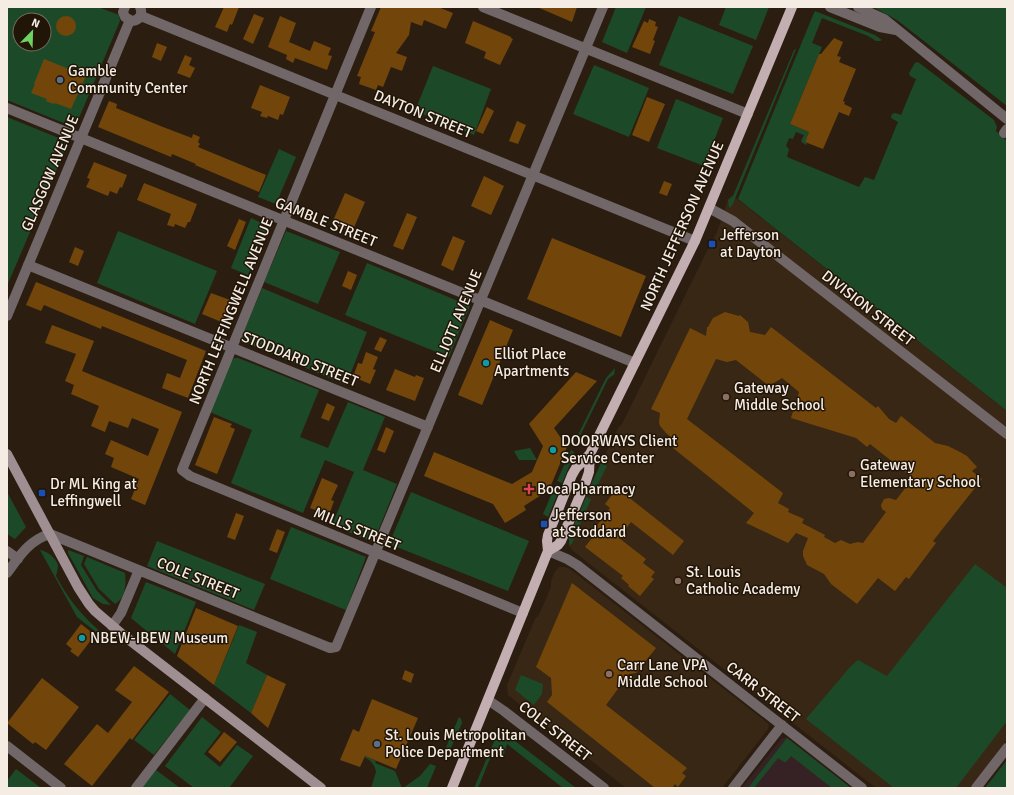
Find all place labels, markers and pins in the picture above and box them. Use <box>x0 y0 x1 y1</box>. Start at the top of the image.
place label: Gamble Community Center <box>68 62 188 97</box>
marker: Gamble Community Center <box>55 75 65 85</box>
place label: Jefferson at Dayton <box>720 226 781 261</box>
marker: Jefferson at Dayton <box>707 239 717 249</box>
place label: Elliot Place Apartments <box>494 345 570 380</box>
marker: Elliot Place Apartments <box>481 358 491 368</box>
place label: Gateway Middle School <box>734 379 825 414</box>
marker: Gateway Middle School <box>721 392 731 402</box>
place label: DOORWAYS Client Service Center <box>561 432 677 467</box>
marker: DOORWAYS Client Service Center <box>548 445 558 455</box>
place label: Gateway Elementary School <box>860 456 981 491</box>
marker: Gateway Elementary School <box>847 469 857 479</box>
place label: Dr ML King at Leffingwell <box>50 475 137 510</box>
place label: Boca Pharmacy <box>537 480 635 498</box>
marker: Boca Pharmacy <box>524 484 534 494</box>
marker: Dr ML King at Leffingwell <box>37 488 47 498</box>
place label: Jefferson at Stoddard <box>552 506 626 541</box>
marker: Jefferson at Stoddard <box>539 519 549 529</box>
place label: St. Louis Catholic Academy <box>686 563 800 598</box>
marker: St. Louis Catholic Academy <box>673 576 683 586</box>
place label: NBEW-IBEW Museum <box>90 629 228 647</box>
marker: NBEW-IBEW Museum <box>77 633 87 643</box>
place label: Carr Lane VPA Middle School <box>617 656 708 691</box>
marker: Carr Lane VPA Middle School <box>604 669 614 679</box>
place label: St. Louis Metropolitan Police Department <box>385 726 526 761</box>
marker: St. Louis Metropolitan Police Department <box>372 739 382 749</box>

